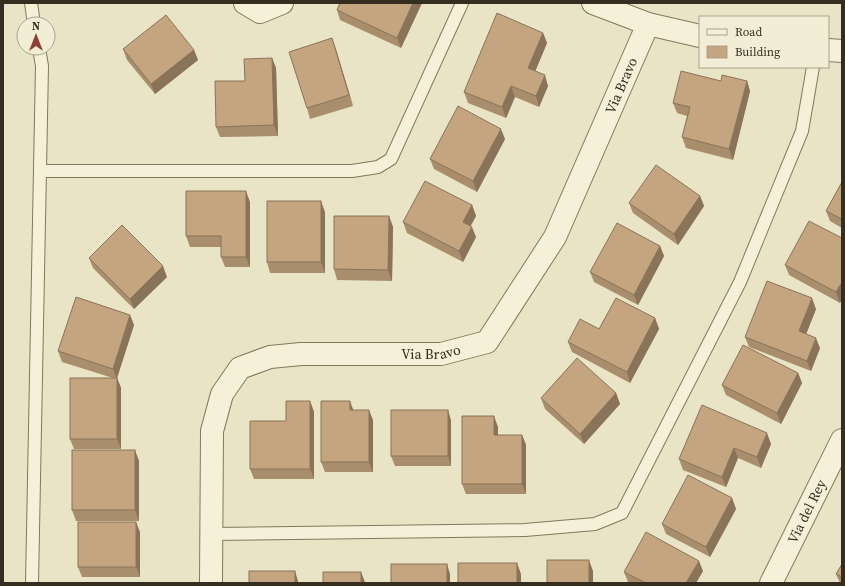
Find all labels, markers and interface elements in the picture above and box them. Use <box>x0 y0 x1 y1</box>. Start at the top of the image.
north arrow <box>16 16 56 56</box>
legend <box>699 16 829 68</box>
text: N <box>32 19 40 34</box>
text: Road <box>735 24 762 40</box>
text: Building <box>735 44 780 60</box>
street label: Via Bravo <box>600 54 642 117</box>
street label: Via Bravo <box>401 339 463 364</box>
street label: Via del Rey <box>782 475 831 547</box>

